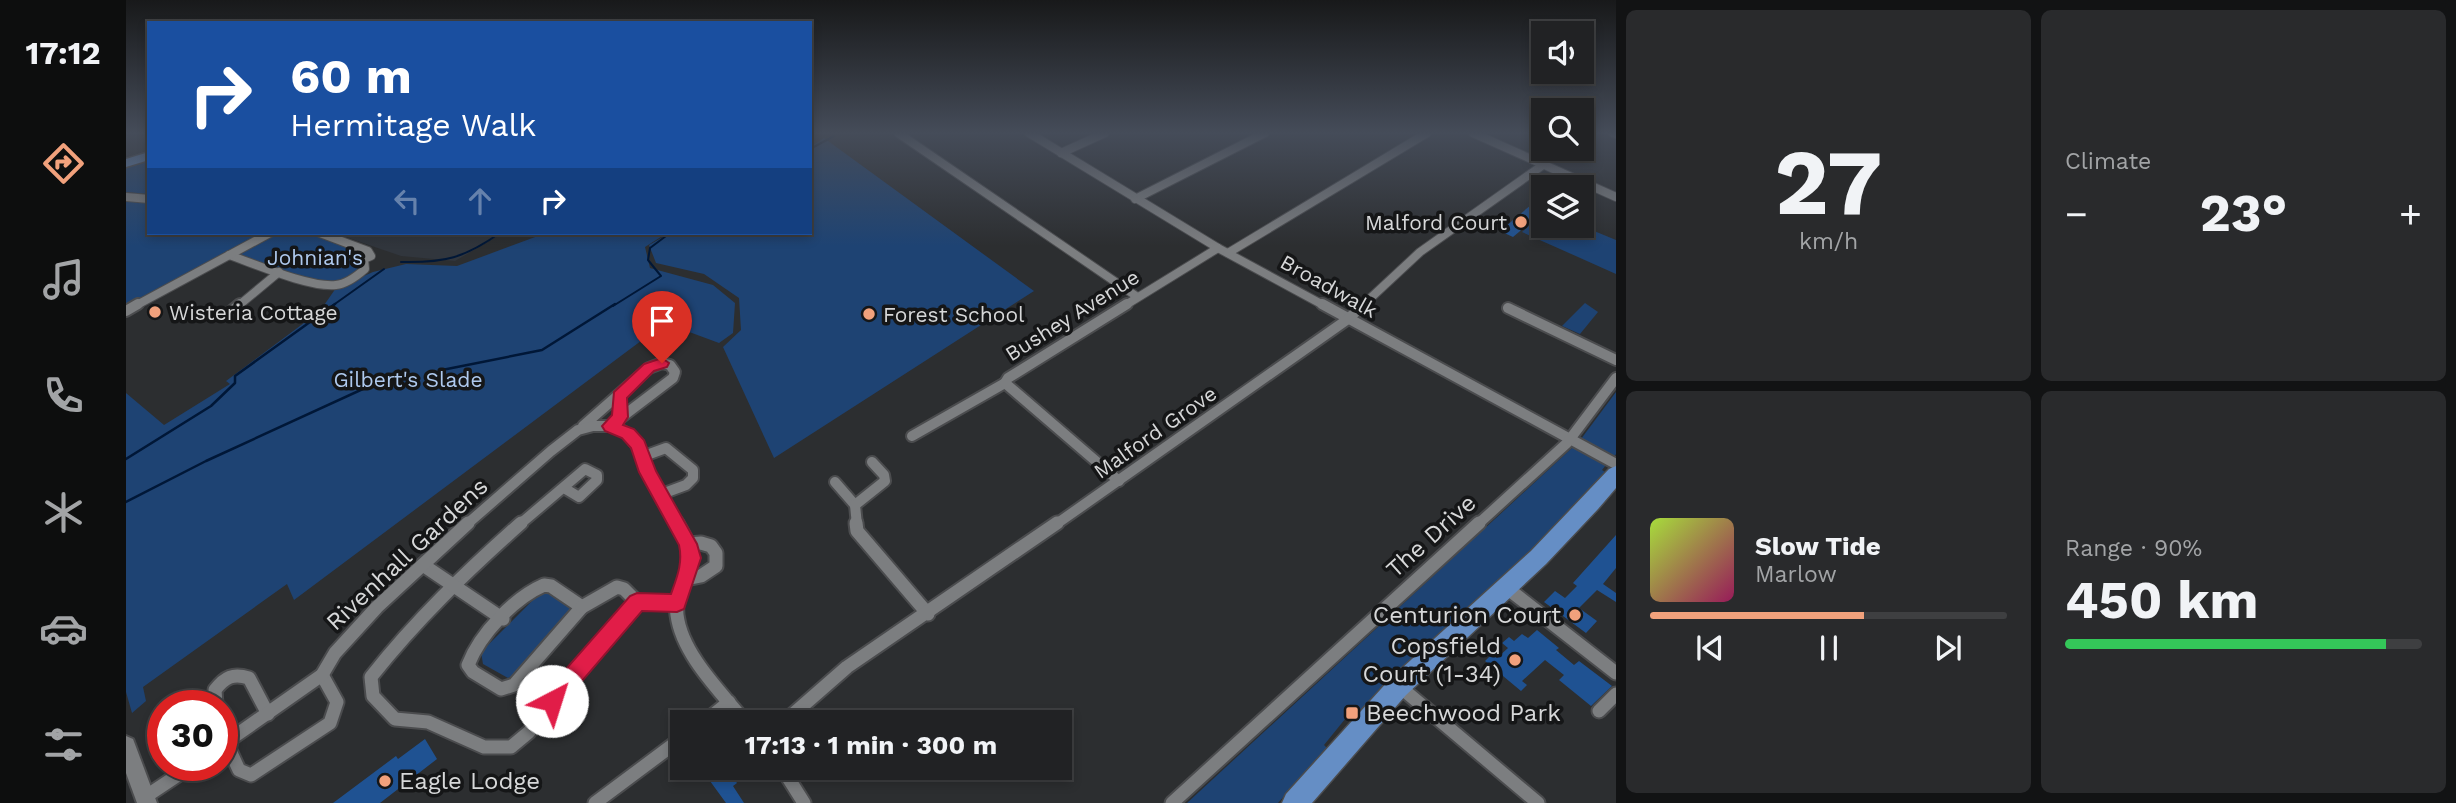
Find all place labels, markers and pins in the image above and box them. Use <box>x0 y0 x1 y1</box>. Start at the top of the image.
place label: Malford Court <box>1365 210 1507 235</box>
marker: Malford Court <box>1513 214 1529 230</box>
pin <box>632 291 692 363</box>
place label: Wisteria Cottage <box>169 300 338 325</box>
place label: Forest School <box>883 302 1025 327</box>
marker: Wisteria Cottage <box>147 304 163 320</box>
marker: Forest School <box>861 306 877 322</box>
place label: Centurion Court <box>1373 601 1561 629</box>
marker: Centurion Court <box>1567 607 1583 623</box>
place label: Copsfield Court (1-34) <box>1363 632 1501 688</box>
marker: Copsfield Court (1-34) <box>1507 652 1523 668</box>
place label: Beechwood Park <box>1366 699 1561 727</box>
marker: Beechwood Park <box>1344 705 1360 721</box>
place label: Eagle Lodge <box>399 767 540 795</box>
marker: Eagle Lodge <box>377 773 393 789</box>

